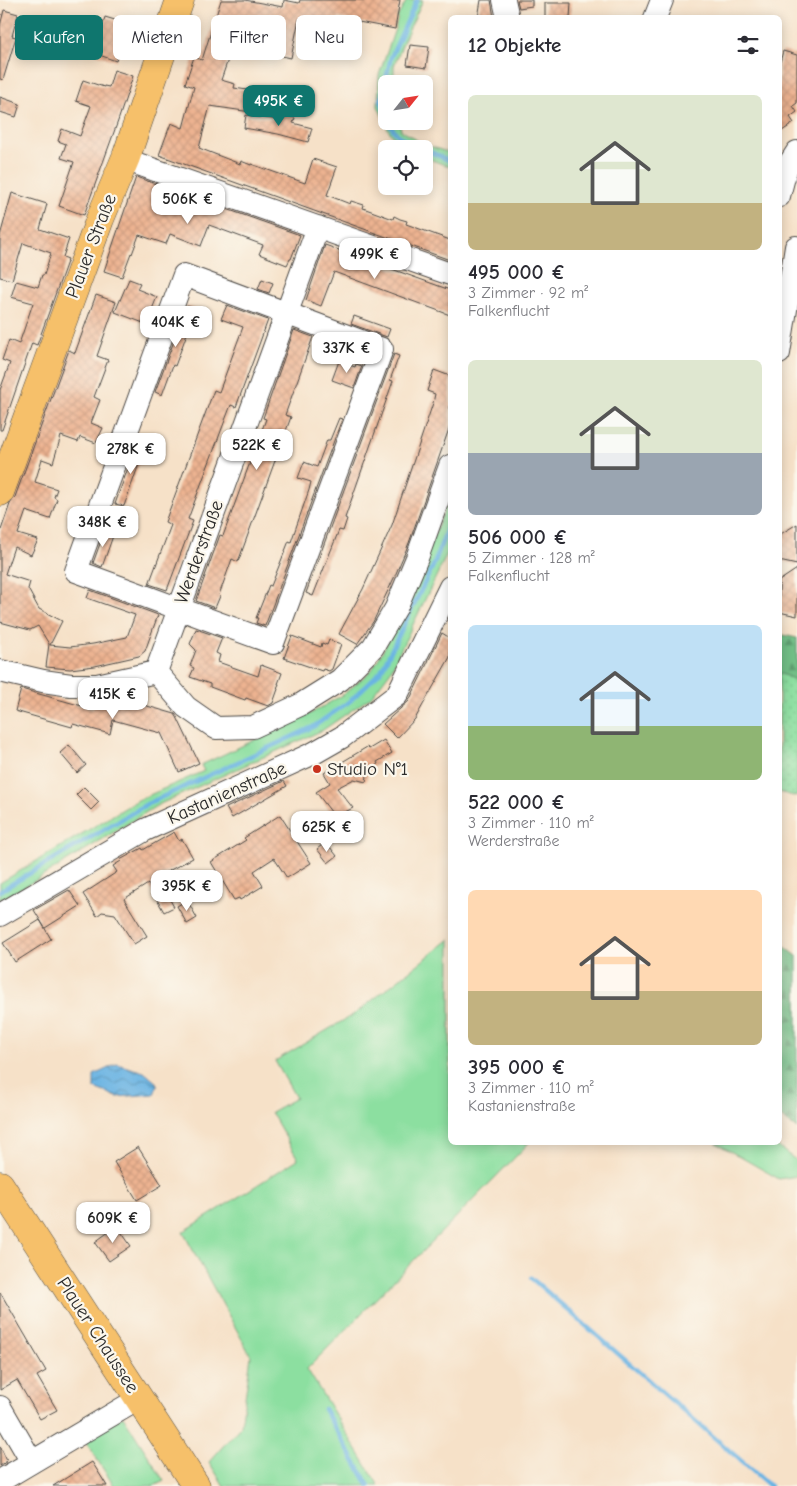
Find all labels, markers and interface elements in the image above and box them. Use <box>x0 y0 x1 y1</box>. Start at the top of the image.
chip: Kaufen <box>15 15 103 60</box>
chip: Mieten <box>113 15 201 60</box>
chip: Filter <box>211 15 286 60</box>
chip: Neu <box>296 15 362 60</box>
icon: filters <box>734 31 762 59</box>
text: 12 Objekte <box>468 33 561 57</box>
north arrow <box>378 75 432 130</box>
map controls <box>378 75 433 195</box>
pin: 495K € <box>238 84 320 127</box>
text: 495K € <box>254 92 304 110</box>
icon: home <box>570 128 660 218</box>
button: locate <box>378 140 433 195</box>
pin: 506K € <box>147 182 229 225</box>
text: 506K € <box>162 190 214 208</box>
street label: Plauer Straße <box>61 191 121 301</box>
pin: 499K € <box>334 238 416 280</box>
text: 499K € <box>350 245 400 263</box>
text: 495 000 € <box>468 260 565 284</box>
text: 3 Zimmer · 92 m² <box>468 284 588 302</box>
text: Falkenflucht <box>468 302 549 320</box>
pin: 404K € <box>135 306 217 348</box>
text: 404K € <box>151 313 201 331</box>
pin: 337K € <box>306 332 388 374</box>
text: 337K € <box>323 339 371 357</box>
icon: home <box>570 393 660 483</box>
pin: 522K € <box>216 428 298 471</box>
pin: 278K € <box>90 432 172 475</box>
text: 522K € <box>232 436 282 454</box>
text: 278K € <box>107 440 155 458</box>
street label: Werderstraße <box>170 497 228 607</box>
pin: 348K € <box>62 506 144 548</box>
text: 348K € <box>78 513 128 531</box>
text: 506 000 € <box>468 525 568 549</box>
text: 5 Zimmer · 128 m² <box>468 549 595 567</box>
text: Falkenflucht <box>468 567 549 585</box>
icon: home <box>570 658 660 748</box>
pin: 415K € <box>72 678 154 720</box>
text: 415K € <box>89 685 137 703</box>
street label: Kastanienstraße <box>164 757 290 829</box>
place label: Studio N°1 <box>327 758 408 780</box>
marker: Studio N°1 <box>311 763 323 775</box>
text: 522 000 € <box>468 790 566 814</box>
pin: 625K € <box>286 810 368 853</box>
text: 3 Zimmer · 110 m² <box>468 814 594 832</box>
text: 625K € <box>302 818 352 836</box>
text: Werderstraße <box>468 832 560 850</box>
pin: 395K € <box>146 870 228 912</box>
text: 395K € <box>162 877 212 895</box>
icon: home <box>570 923 660 1013</box>
text: 395 000 € <box>468 1055 566 1079</box>
text: 3 Zimmer · 110 m² <box>468 1079 594 1097</box>
text: Kastanienstraße <box>468 1097 576 1115</box>
pin: 609K € <box>72 1202 154 1244</box>
text: 609K € <box>87 1209 139 1227</box>
street label: Plauer Chaussee <box>52 1273 144 1397</box>

